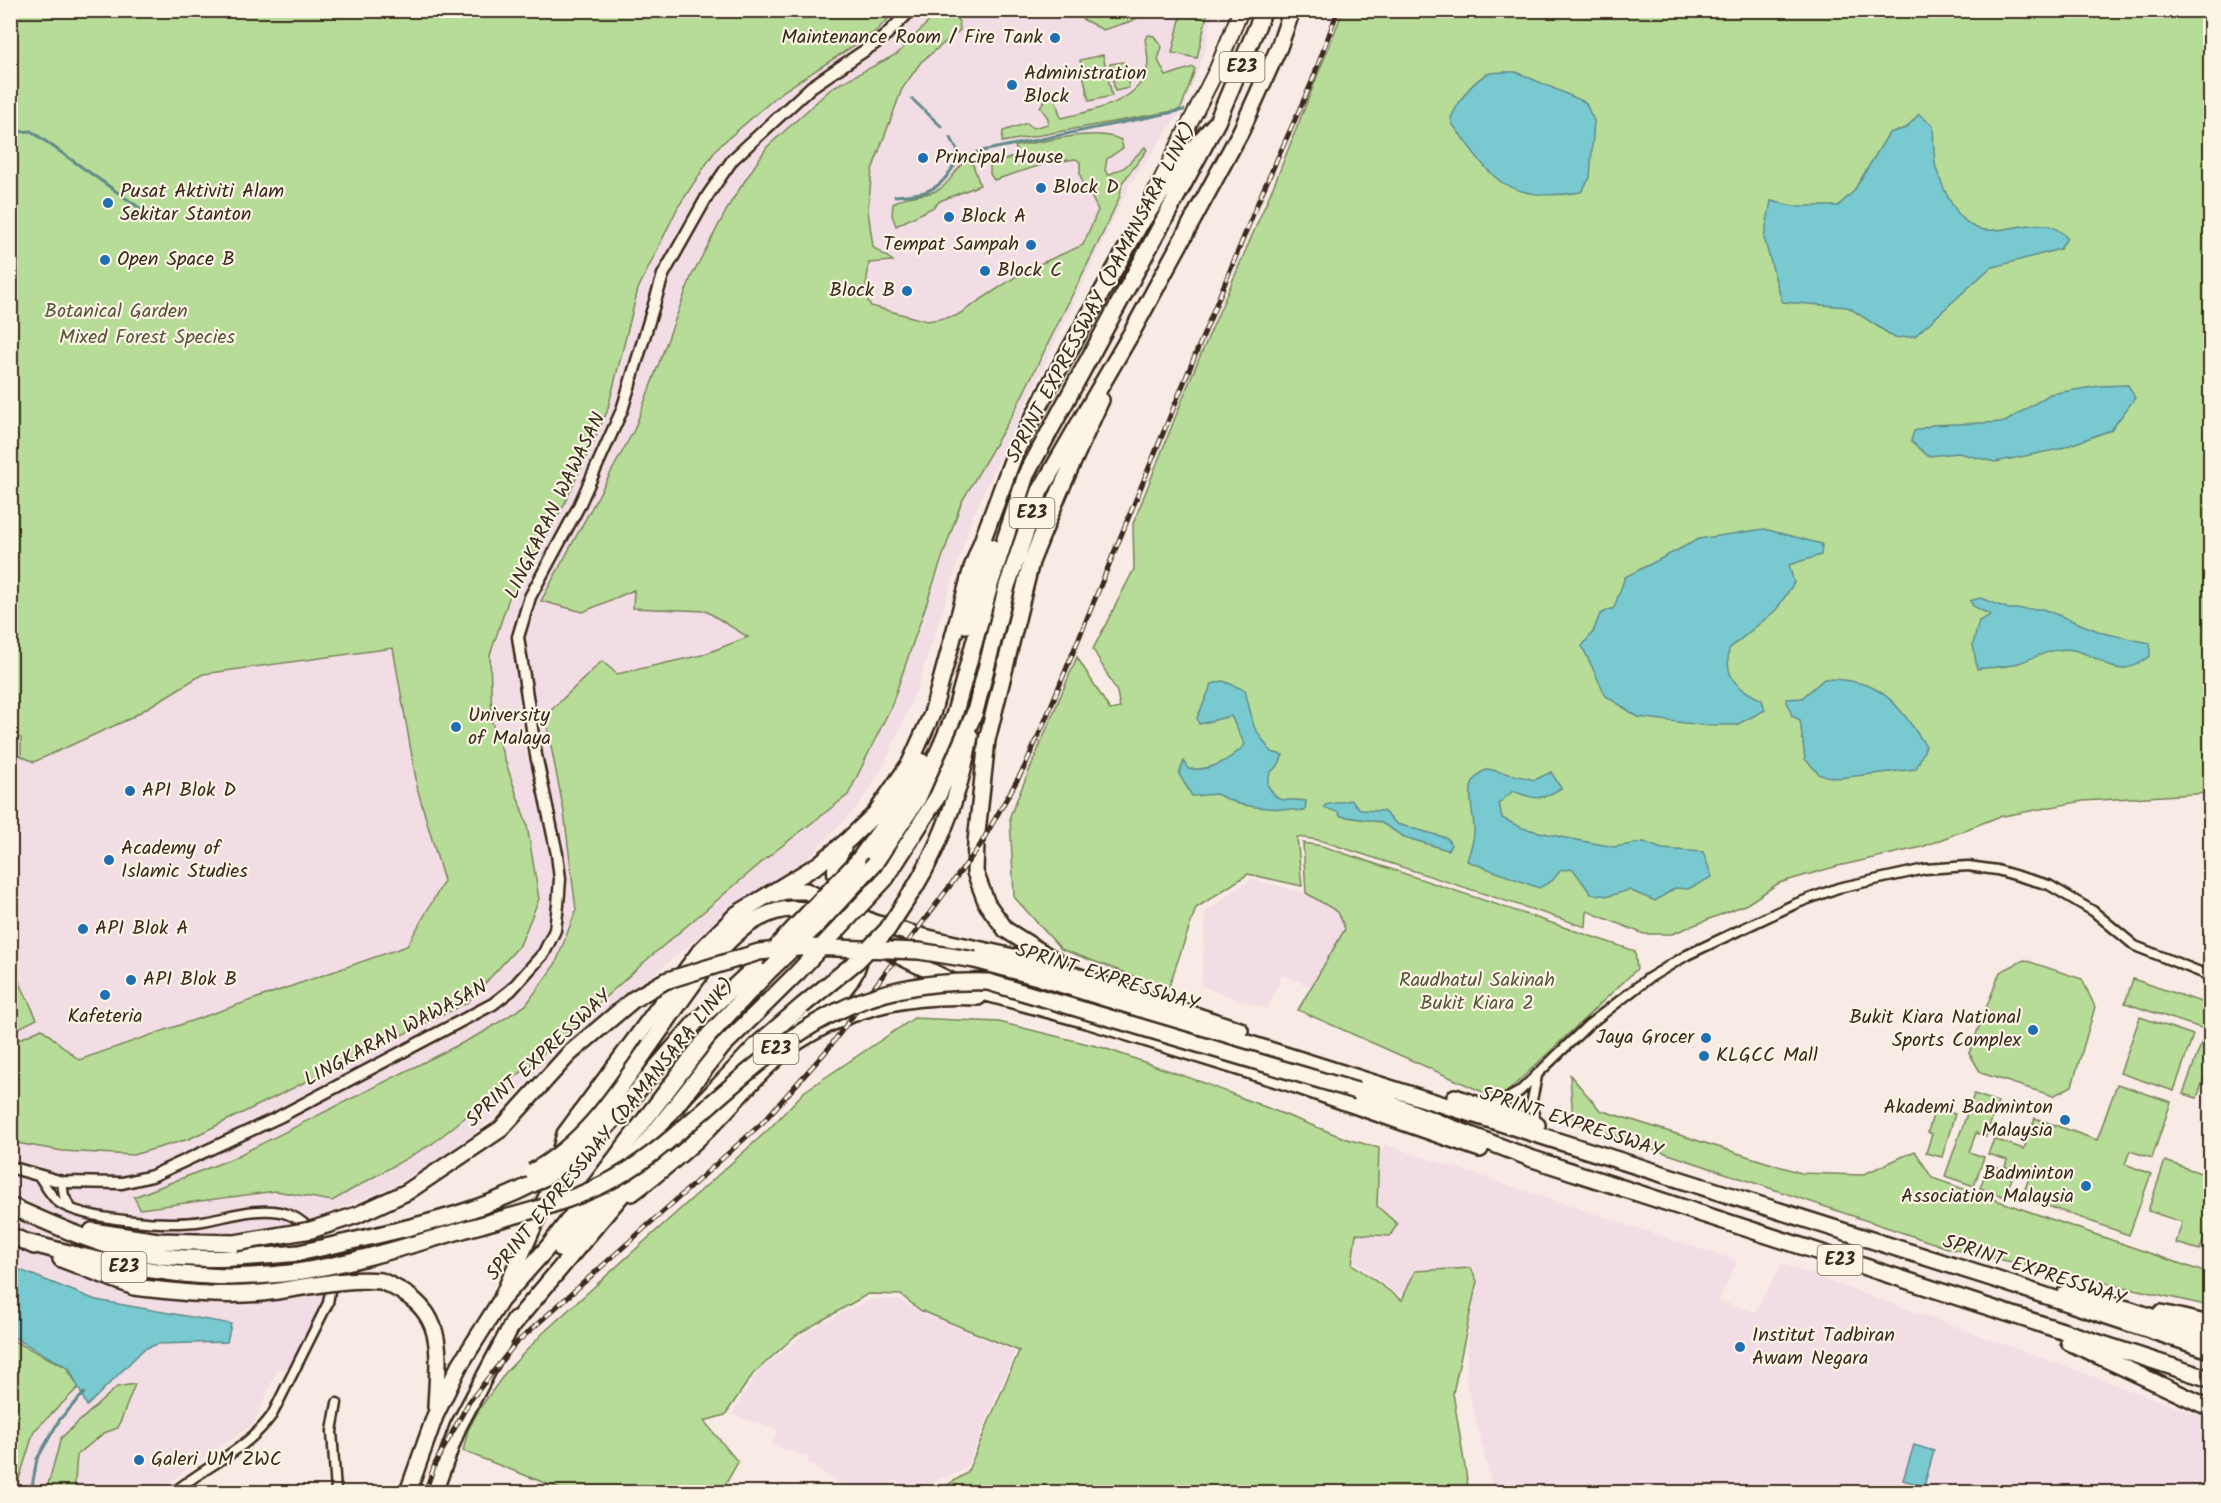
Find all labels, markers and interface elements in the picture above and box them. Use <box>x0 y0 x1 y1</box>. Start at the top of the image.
place label: Maintenance Room / Fire Tank <box>781 22 1044 54</box>
marker: Maintenance Room / Fire Tank <box>1048 31 1062 45</box>
road number: E23 <box>1220 52 1264 82</box>
place label: Administration Block <box>1024 58 1147 113</box>
marker: Administration Block <box>1005 78 1019 92</box>
street label: SPRINT EXPRESSWAY (DAMANSARA LINK) <box>998 117 1206 469</box>
place label: Principal House <box>935 142 1063 174</box>
marker: Principal House <box>916 151 930 165</box>
place label: Block D <box>1053 172 1119 204</box>
place label: Pusat Aktiviti Alam Sekitar Stanton <box>120 176 284 231</box>
marker: Block D <box>1034 181 1048 195</box>
marker: Pusat Aktiviti Alam Sekitar Stanton <box>101 196 115 210</box>
place label: Block A <box>961 201 1026 233</box>
marker: Block A <box>942 210 956 224</box>
place label: Tempat Sampah <box>883 229 1019 261</box>
marker: Tempat Sampah <box>1024 238 1038 252</box>
place label: Open Space B <box>117 244 235 276</box>
marker: Open Space B <box>98 253 112 267</box>
place label: Block C <box>997 255 1062 287</box>
marker: Block C <box>978 264 992 278</box>
place label: Block B <box>829 275 895 307</box>
marker: Block B <box>900 284 914 298</box>
park label: Botanical Garden <box>44 296 188 328</box>
park label: Mixed Forest Species <box>59 322 235 354</box>
street label: LINGKARAN WAWASAN <box>497 407 615 605</box>
road number: E23 <box>1010 498 1054 528</box>
place label: University of Malaya <box>468 700 551 755</box>
marker: University of Malaya <box>449 720 463 734</box>
place label: API Blok D <box>142 775 236 807</box>
marker: API Blok D <box>123 784 137 798</box>
place label: Academy of Islamic Studies <box>121 833 248 888</box>
marker: Academy of Islamic Studies <box>102 853 116 867</box>
place label: API Blok A <box>95 913 189 945</box>
marker: API Blok A <box>76 922 90 936</box>
street label: SPRINT EXPRESSWAY <box>1011 935 1204 1022</box>
place label: API Blok B <box>143 964 237 996</box>
park label: Raudhatul Sakinah Bukit Kiara 2 <box>1399 965 1555 1020</box>
street label: SPRINT EXPRESSWAY (DAMANSARA LINK) <box>478 971 744 1289</box>
street label: LINGKARAN WAWASAN <box>298 972 494 1096</box>
marker: API Blok B <box>124 973 138 987</box>
street label: SPRINT EXPRESSWAY <box>458 981 621 1136</box>
marker: Kafeteria <box>98 988 112 1002</box>
place label: Kafeteria <box>67 1001 143 1033</box>
place label: Bukit Kiara National Sports Complex <box>1849 1002 2021 1057</box>
place label: Jaya Grocer <box>1596 1022 1695 1054</box>
marker: Bukit Kiara National Sports Complex <box>2026 1023 2040 1037</box>
marker: Jaya Grocer <box>1699 1031 1713 1045</box>
road number: E23 <box>754 1034 798 1064</box>
place label: KLGCC Mall <box>1716 1040 1818 1072</box>
marker: KLGCC Mall <box>1697 1049 1711 1063</box>
street label: SPRINT EXPRESSWAY <box>1475 1078 1668 1168</box>
place label: Akademi Badminton Malaysia <box>1884 1092 2053 1147</box>
marker: Akademi Badminton Malaysia <box>2058 1113 2072 1127</box>
place label: Badminton Association Malaysia <box>1901 1158 2074 1213</box>
marker: Badminton Association Malaysia <box>2079 1179 2093 1193</box>
street label: SPRINT EXPRESSWAY <box>1938 1226 2131 1316</box>
road number: E23 <box>1818 1245 1862 1275</box>
road number: E23 <box>102 1252 146 1282</box>
place label: Institut Tadbiran Awam Negara <box>1752 1320 1895 1375</box>
marker: Institut Tadbiran Awam Negara <box>1733 1340 1747 1354</box>
place label: Galeri UM ZWC <box>151 1444 282 1476</box>
marker: Galeri UM ZWC <box>132 1453 146 1467</box>

